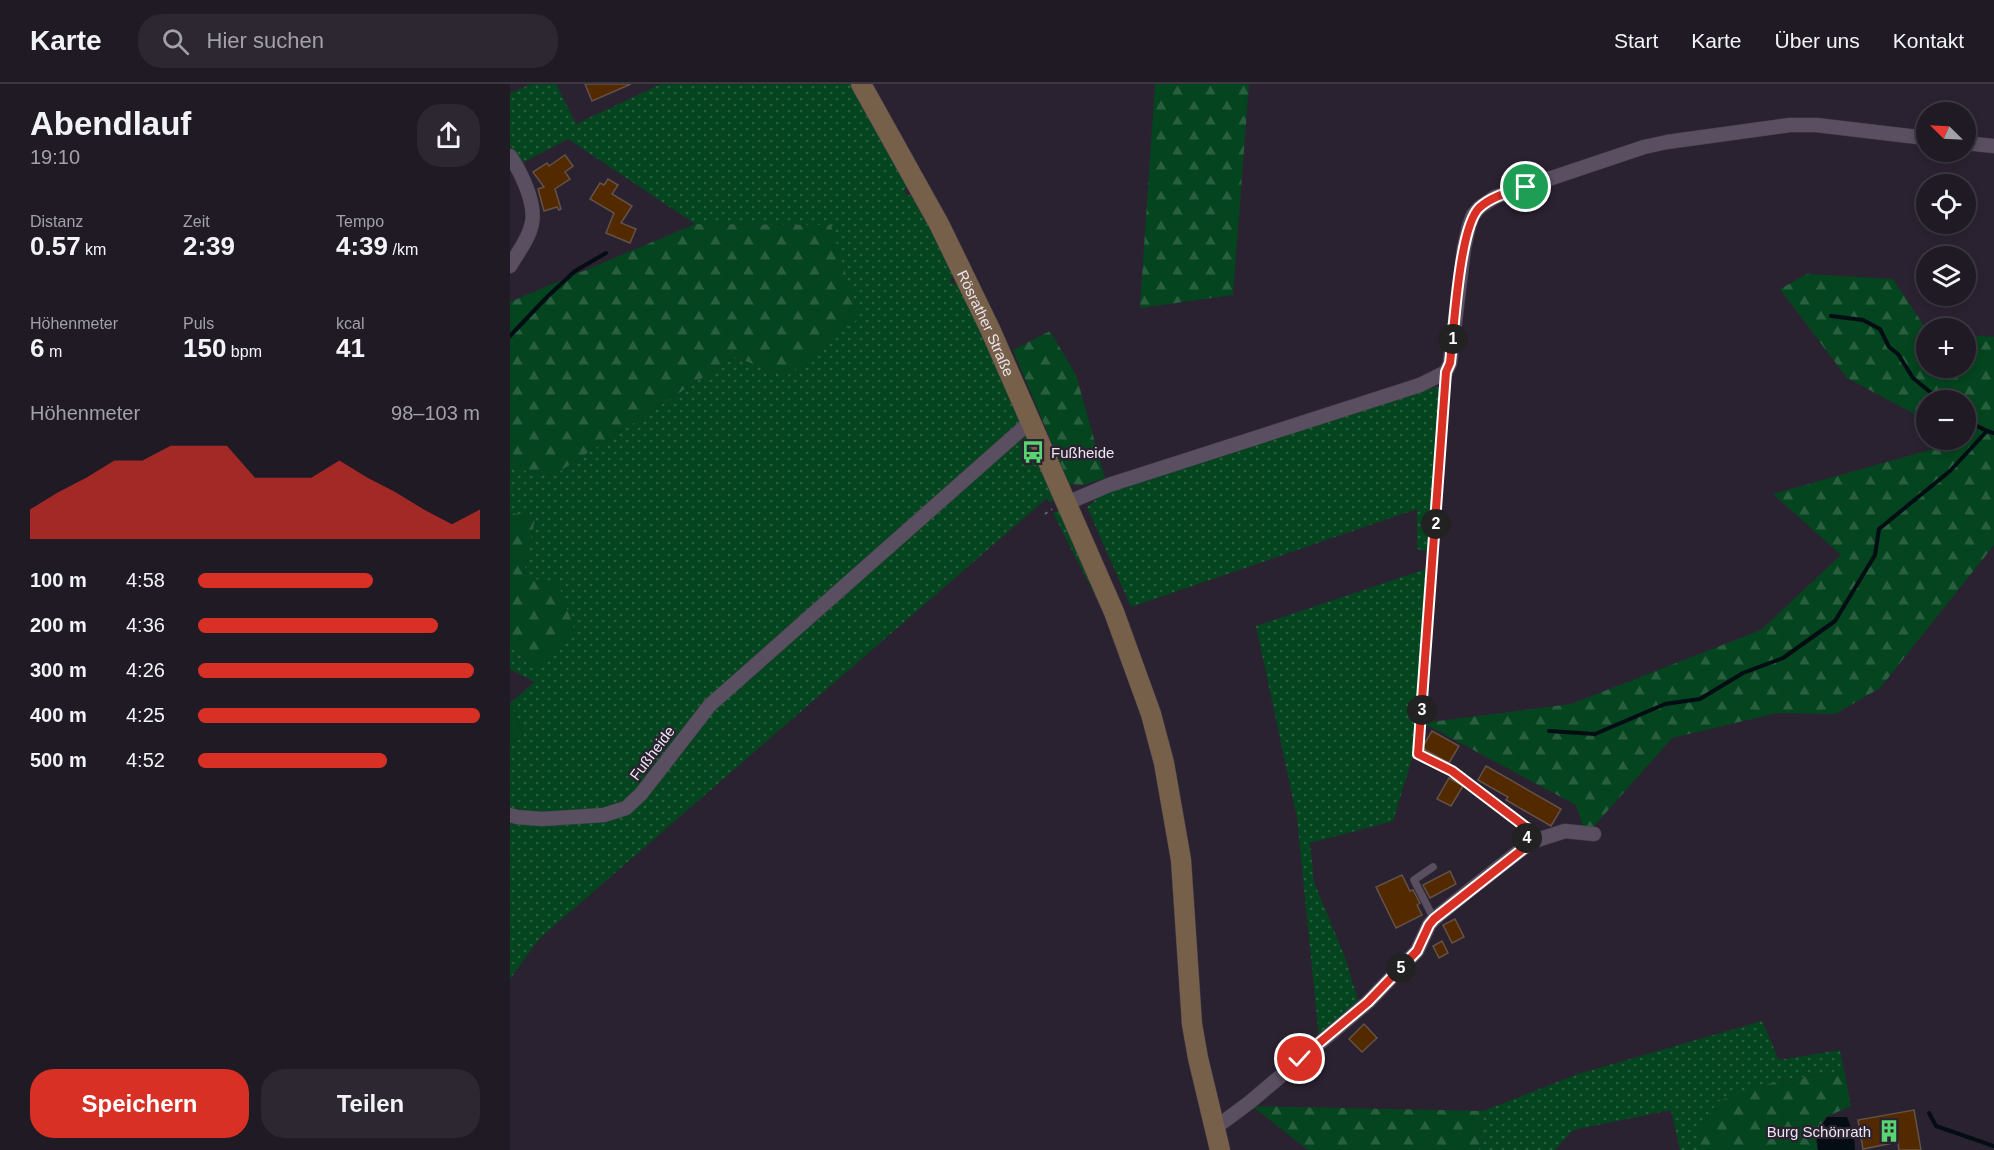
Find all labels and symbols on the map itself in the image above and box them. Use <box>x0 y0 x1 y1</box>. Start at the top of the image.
north arrow <box>1916 102 1976 162</box>
pin <box>1500 161 1551 212</box>
street label: Rösrather Straße <box>954 267 1018 379</box>
pin: 1 <box>1438 324 1468 354</box>
bus stop icon: Fußheide <box>1020 439 1046 465</box>
place label: Fußheide <box>1051 444 1114 461</box>
pin: 2 <box>1421 509 1451 539</box>
pin: 3 <box>1407 695 1437 725</box>
street label: Fußheide <box>626 723 678 783</box>
pin: 4 <box>1512 823 1542 853</box>
pin: 5 <box>1386 953 1416 983</box>
pin <box>1274 1033 1325 1084</box>
building icon: Burg Schönrath <box>1876 1118 1902 1144</box>
place label: Burg Schönrath <box>1767 1123 1871 1140</box>

